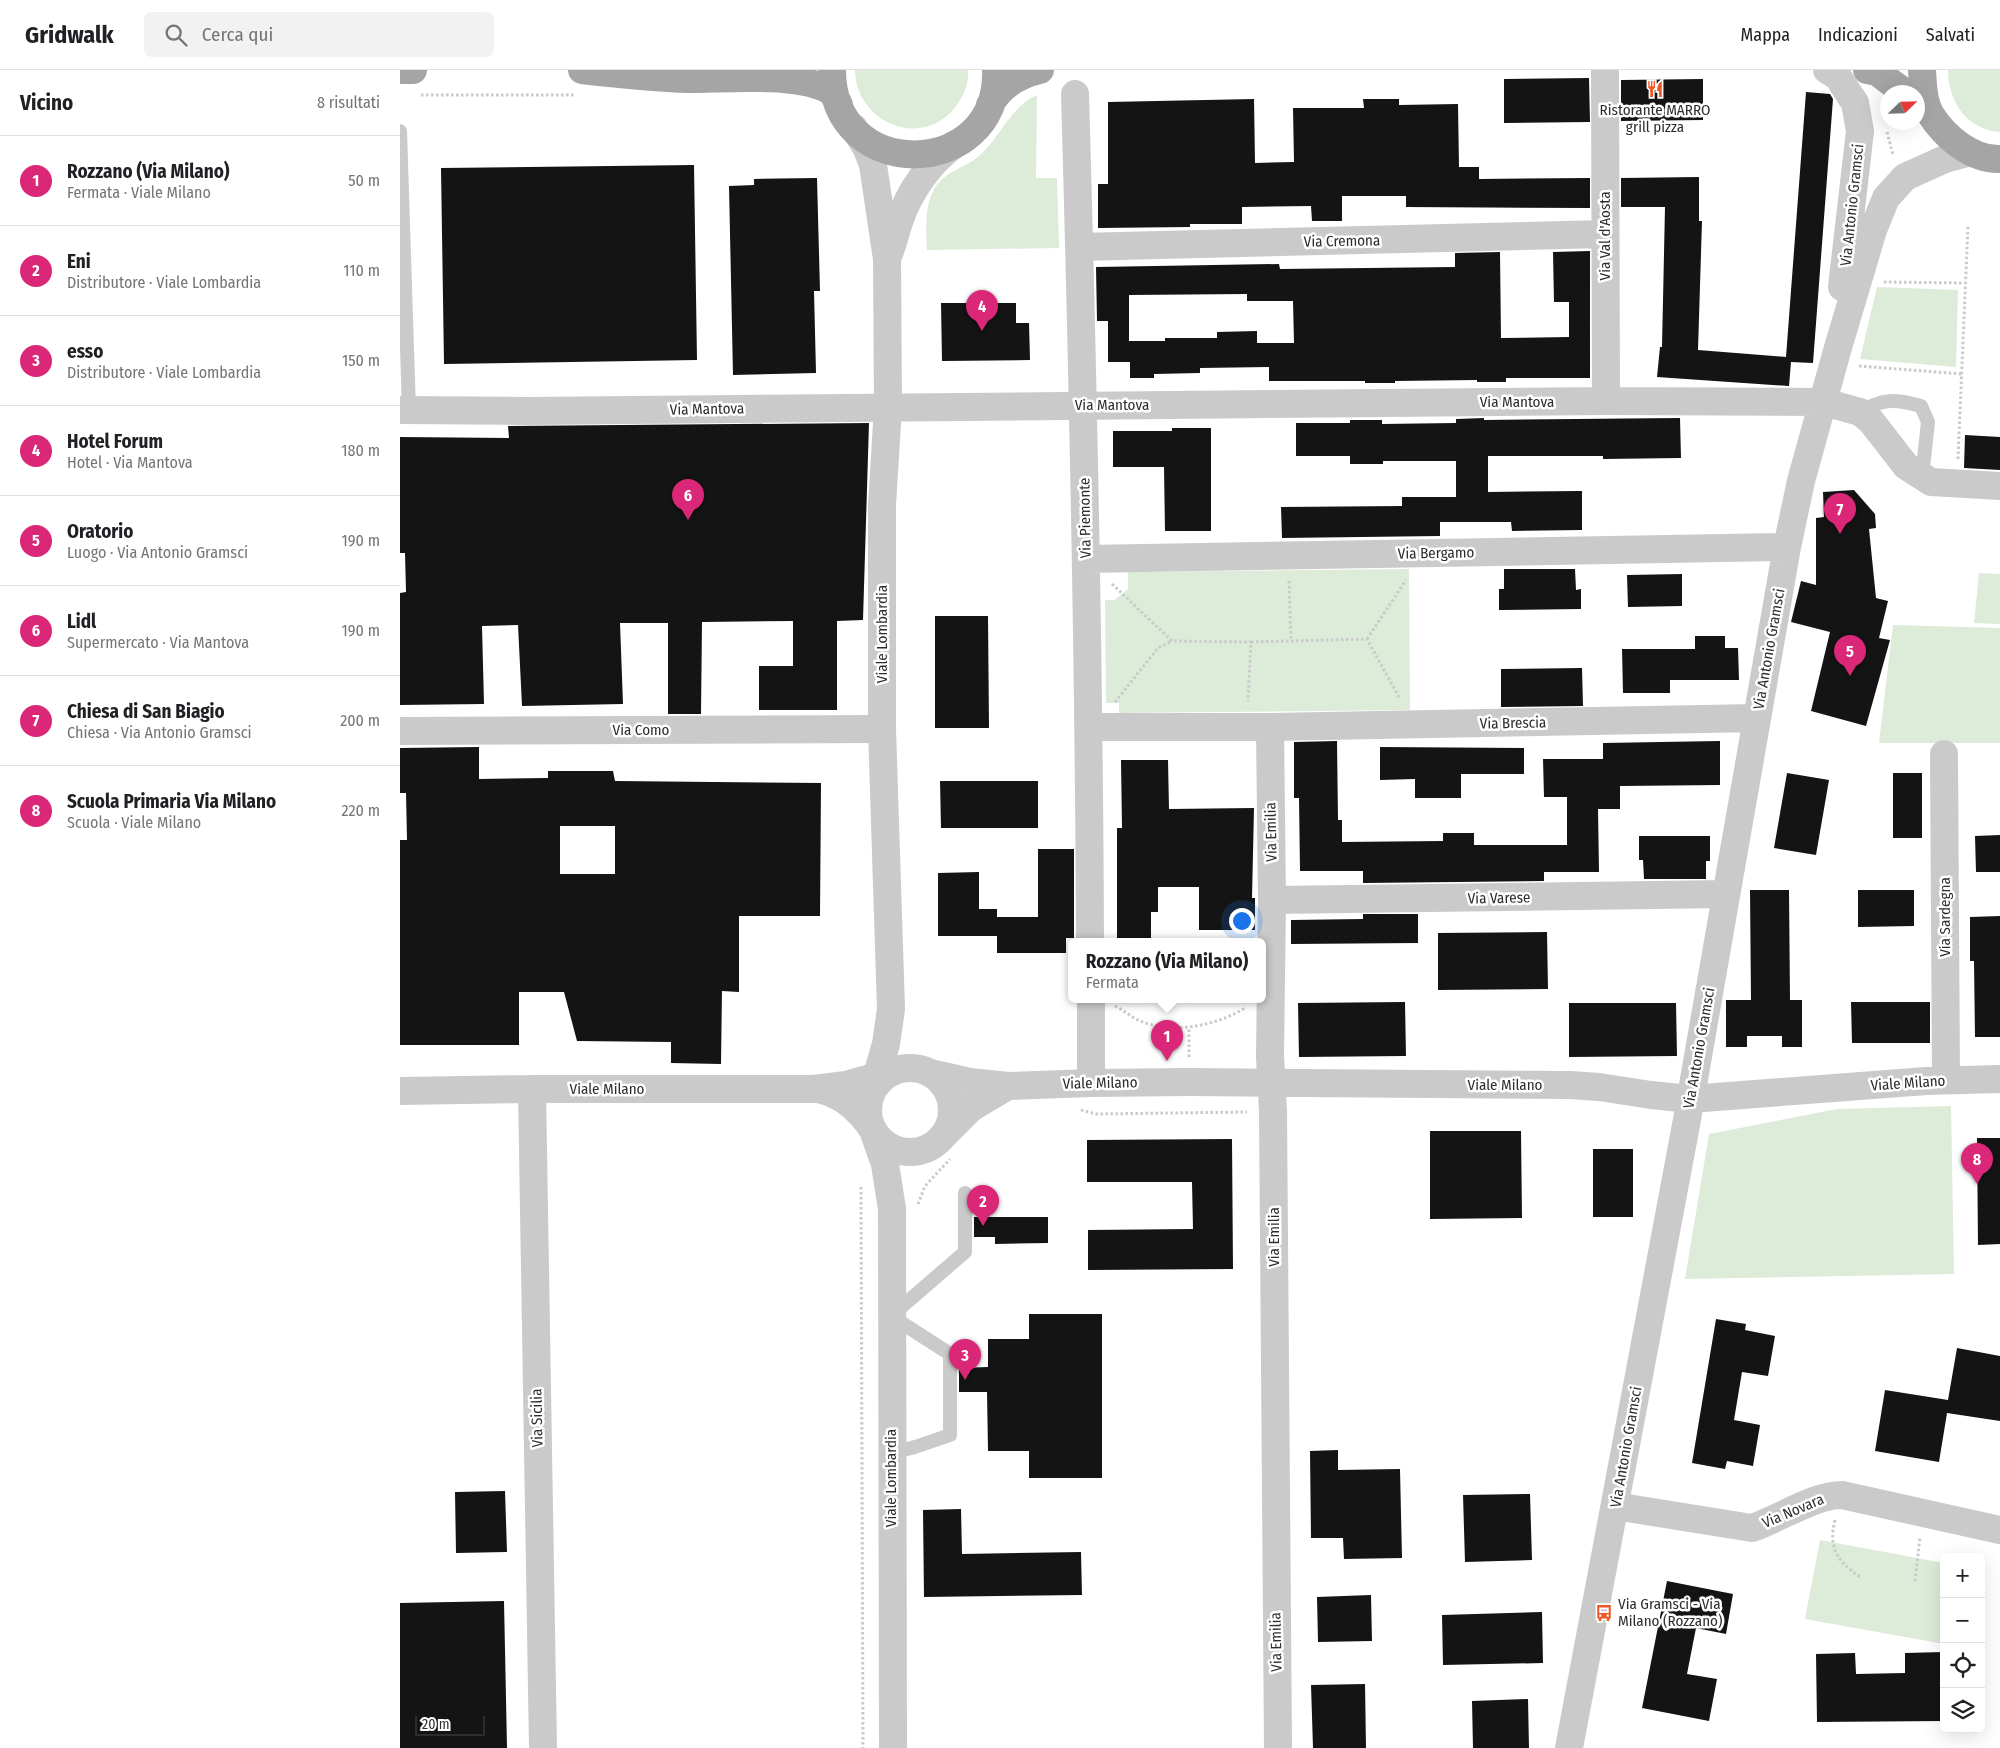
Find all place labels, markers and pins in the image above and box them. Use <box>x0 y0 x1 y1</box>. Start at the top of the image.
restaurant icon: Ristorante MARRO grill pizza <box>1645 79 1665 99</box>
place label: Ristorante MARRO grill pizza <box>1600 101 1710 136</box>
pin: 4 <box>966 290 998 331</box>
pin: 6 <box>672 479 704 520</box>
pin: 7 <box>1824 493 1856 534</box>
pin: 5 <box>1834 635 1866 676</box>
pin: 1 <box>1151 1020 1183 1061</box>
pin: 8 <box>1961 1143 1993 1184</box>
pin: 2 <box>967 1185 999 1226</box>
pin: 3 <box>949 1339 981 1380</box>
place label: Via Gramsci - Via Milano (Rozzano) <box>1618 1595 1722 1630</box>
bus stop icon: Via Gramsci - Via Milano (Rozzano) <box>1594 1603 1614 1623</box>

